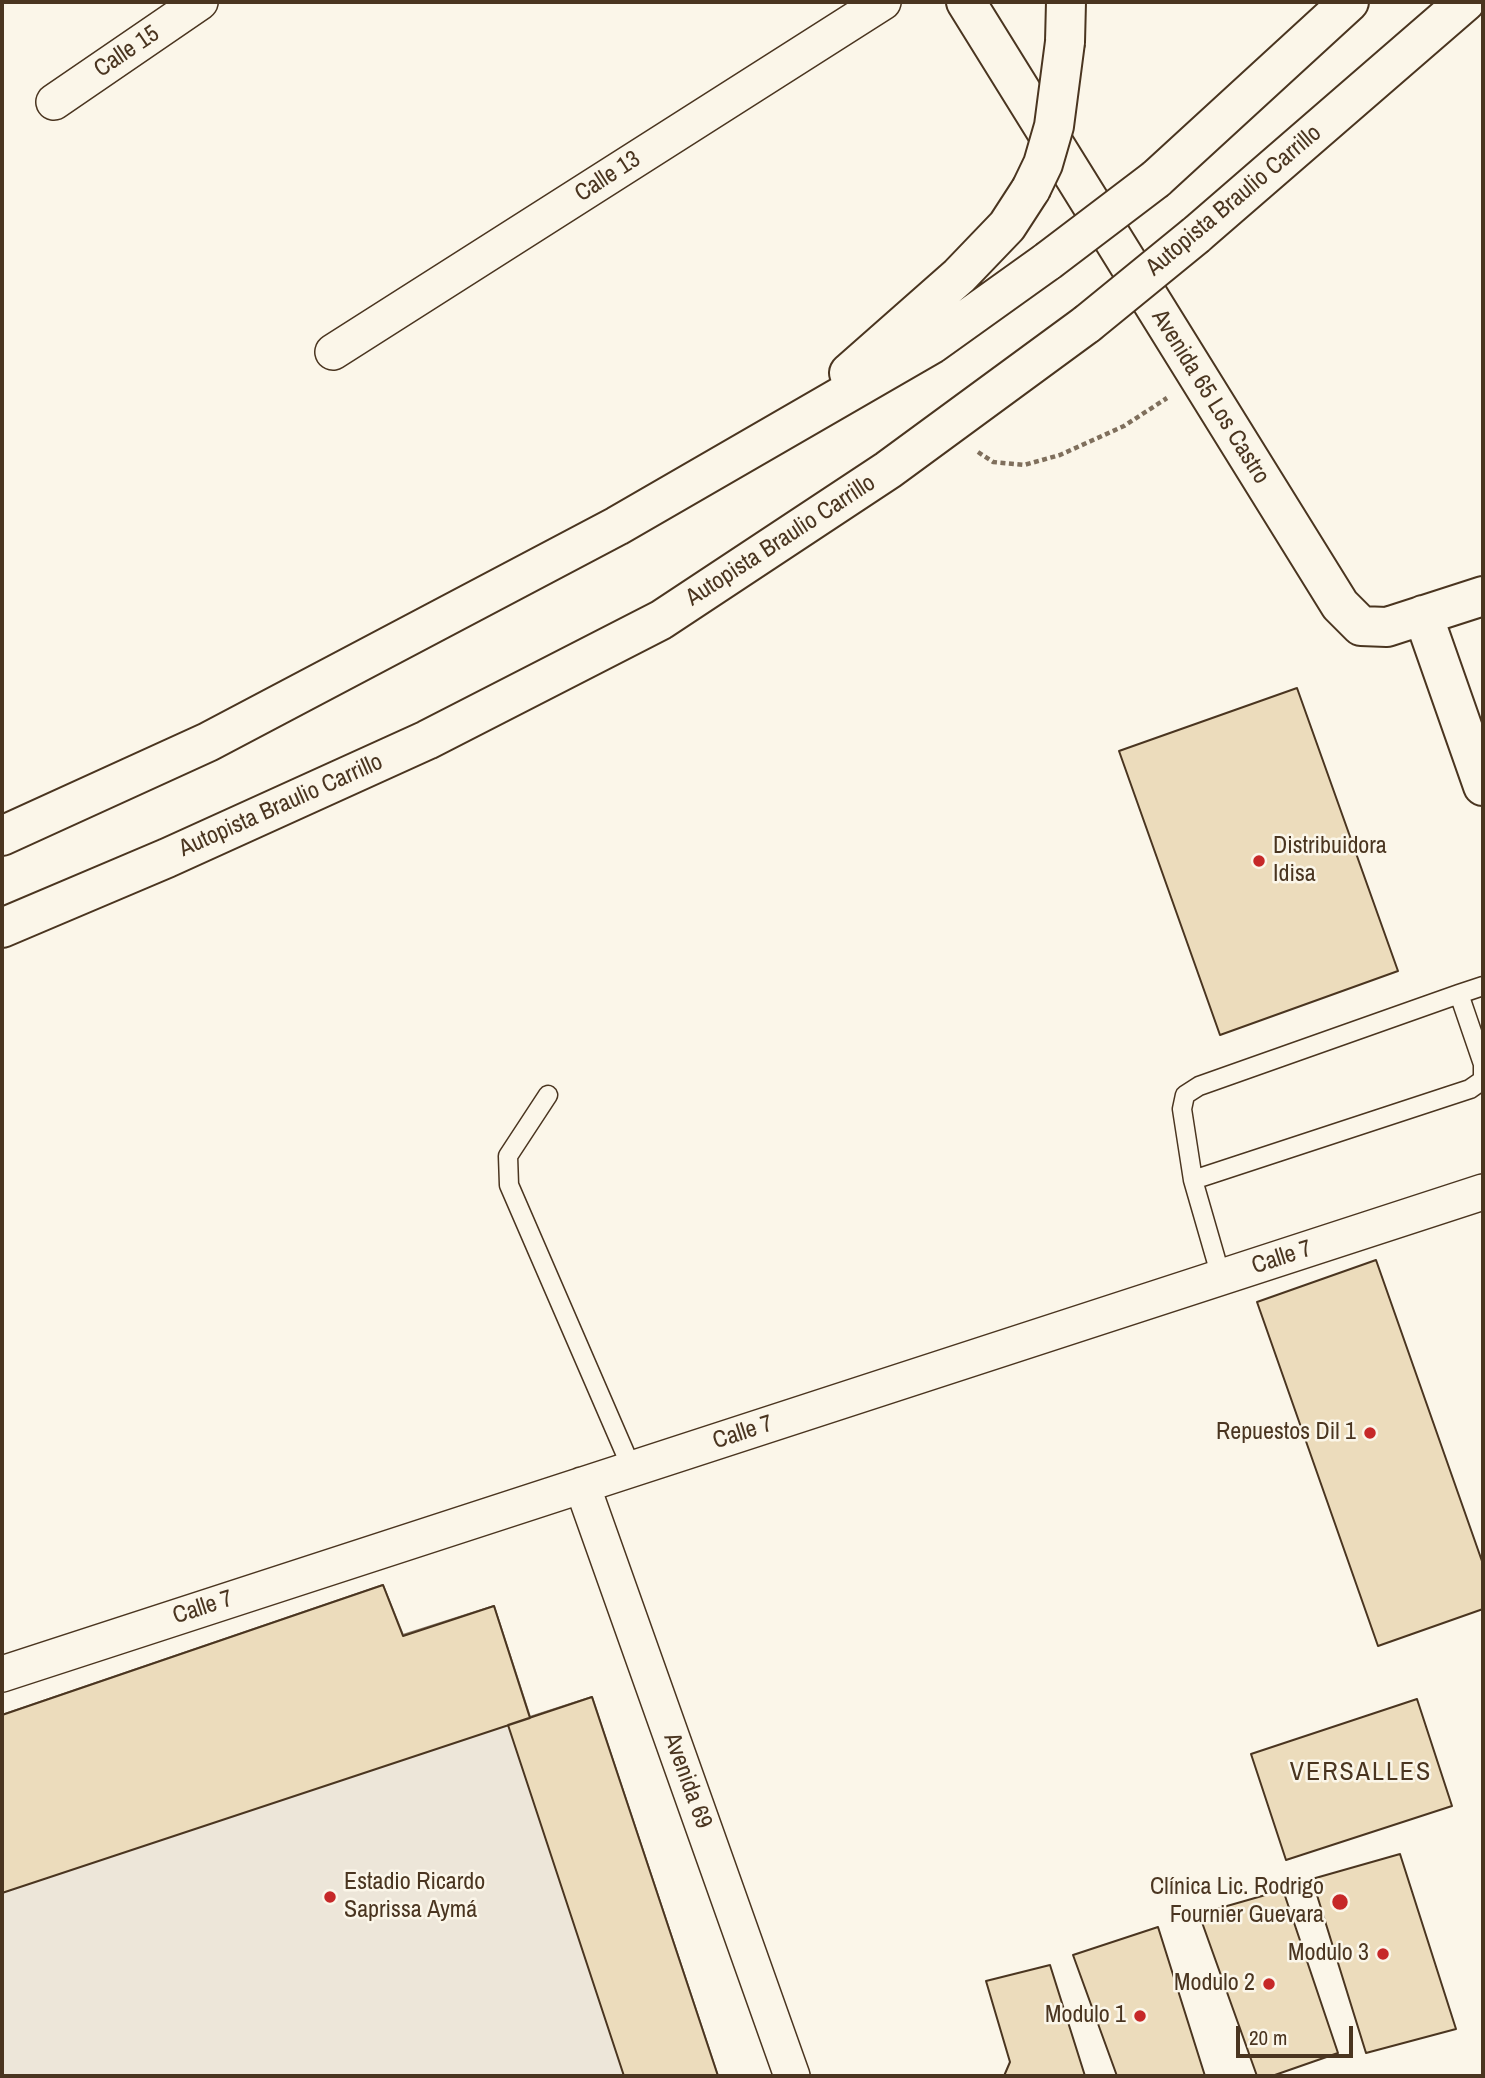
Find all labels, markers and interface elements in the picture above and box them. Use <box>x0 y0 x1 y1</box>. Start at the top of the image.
street label: Calle 15 <box>89 20 165 84</box>
street label: Autopista Braulio Carrillo <box>1141 119 1327 283</box>
street label: Calle 13 <box>570 145 646 209</box>
street label: Avenida 65 Los Castro <box>1145 305 1275 489</box>
street label: Autopista Braulio Carrillo <box>681 469 881 613</box>
street label: Autopista Braulio Carrillo <box>175 748 387 864</box>
place label: Distribuidora Idisa <box>1273 833 1387 889</box>
marker: Distribuidora Idisa <box>1251 853 1267 869</box>
street label: Calle 7 <box>1248 1235 1316 1281</box>
street label: Calle 7 <box>709 1410 777 1456</box>
place label: Repuestos Dil 1 <box>1216 1419 1356 1447</box>
marker: Repuestos Dil 1 <box>1362 1425 1378 1441</box>
street label: Calle 7 <box>169 1585 237 1631</box>
street label: Avenida 69 <box>656 1729 718 1833</box>
district label: VERSALLES <box>1291 1757 1431 1789</box>
place label: Estadio Ricardo Saprissa Aymá <box>344 1869 485 1925</box>
place label: Clínica Lic. Rodrigo Fournier Guevara <box>1150 1874 1324 1930</box>
marker: Estadio Ricardo Saprissa Aymá <box>322 1889 338 1905</box>
marker: Clínica Lic. Rodrigo Fournier Guevara <box>1330 1892 1350 1912</box>
place label: Modulo 3 <box>1288 1940 1369 1968</box>
marker: Modulo 3 <box>1375 1946 1391 1962</box>
place label: Modulo 2 <box>1174 1970 1255 1998</box>
marker: Modulo 2 <box>1261 1976 1277 1992</box>
place label: Modulo 1 <box>1045 2002 1126 2030</box>
marker: Modulo 1 <box>1132 2008 1148 2024</box>
scale bar <box>1240 2011 1357 2056</box>
text: 20 m <box>1249 2023 1287 2052</box>

